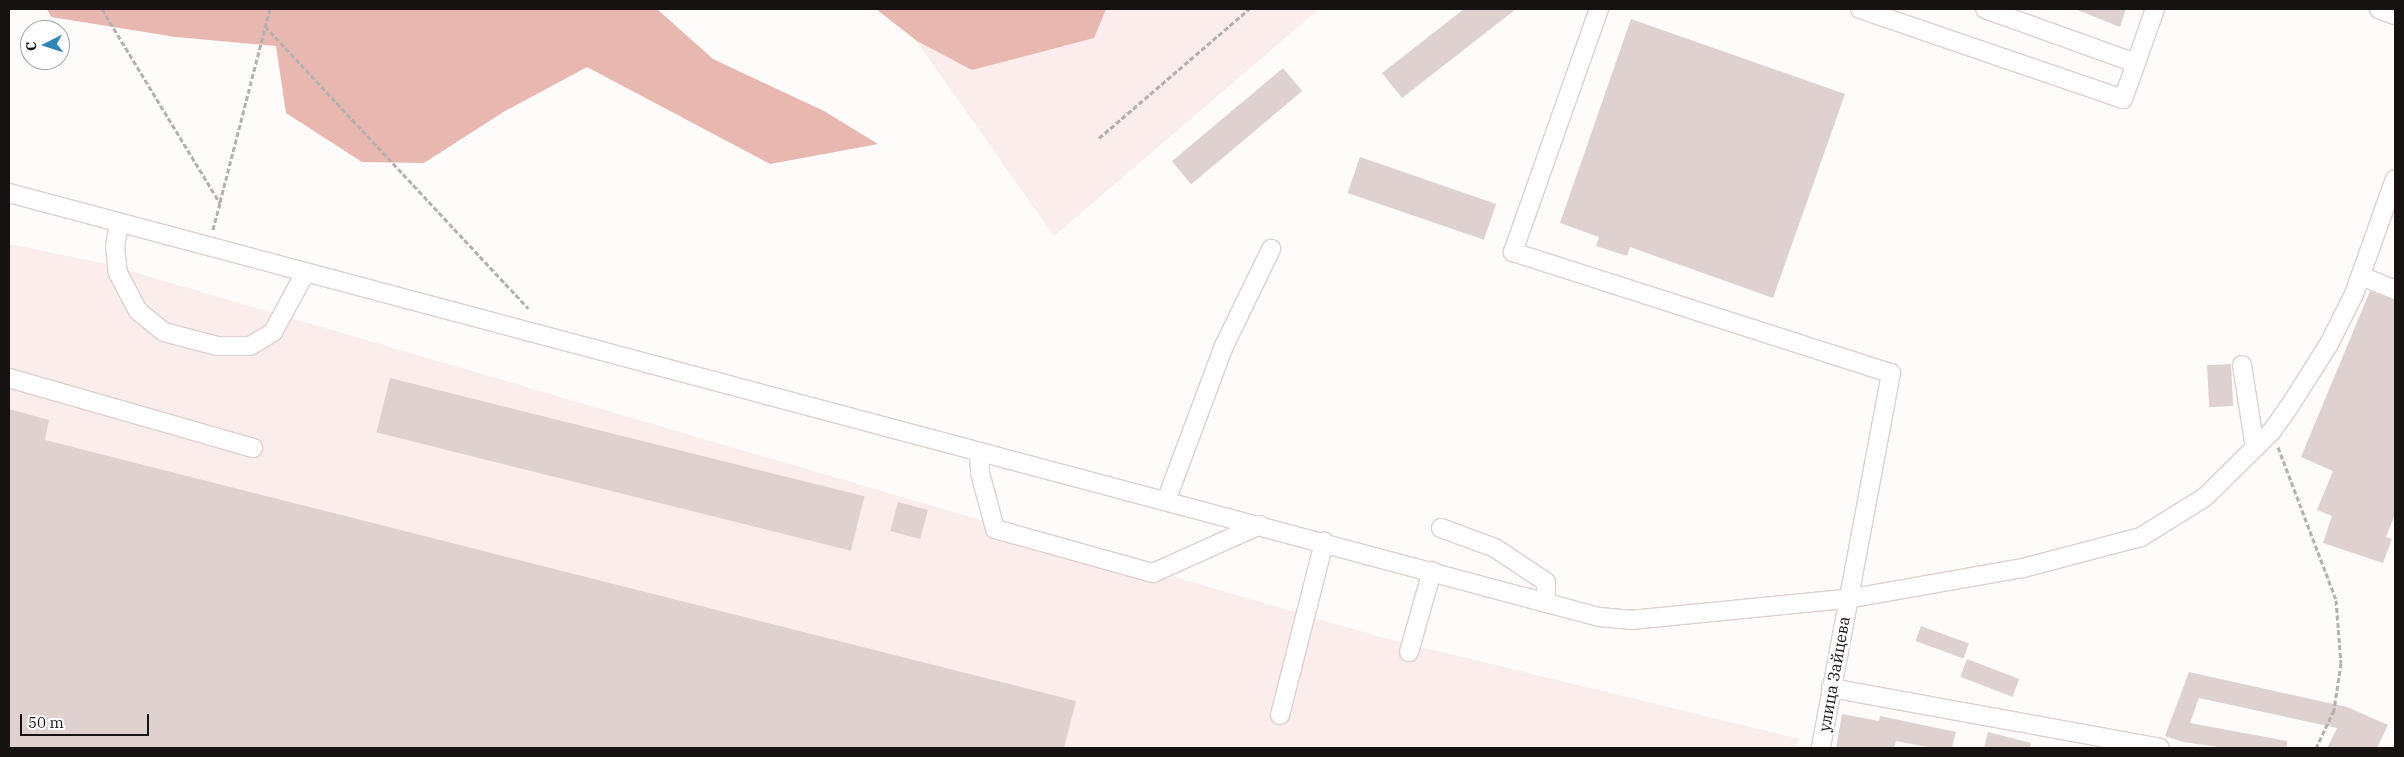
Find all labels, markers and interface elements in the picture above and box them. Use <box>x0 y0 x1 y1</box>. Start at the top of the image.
north arrow <box>20 20 70 70</box>
text: С <box>22 41 40 52</box>
street label: улица Зайцева <box>1814 615 1854 733</box>
scale bar <box>22 704 151 736</box>
text: 50 m <box>28 713 64 732</box>

